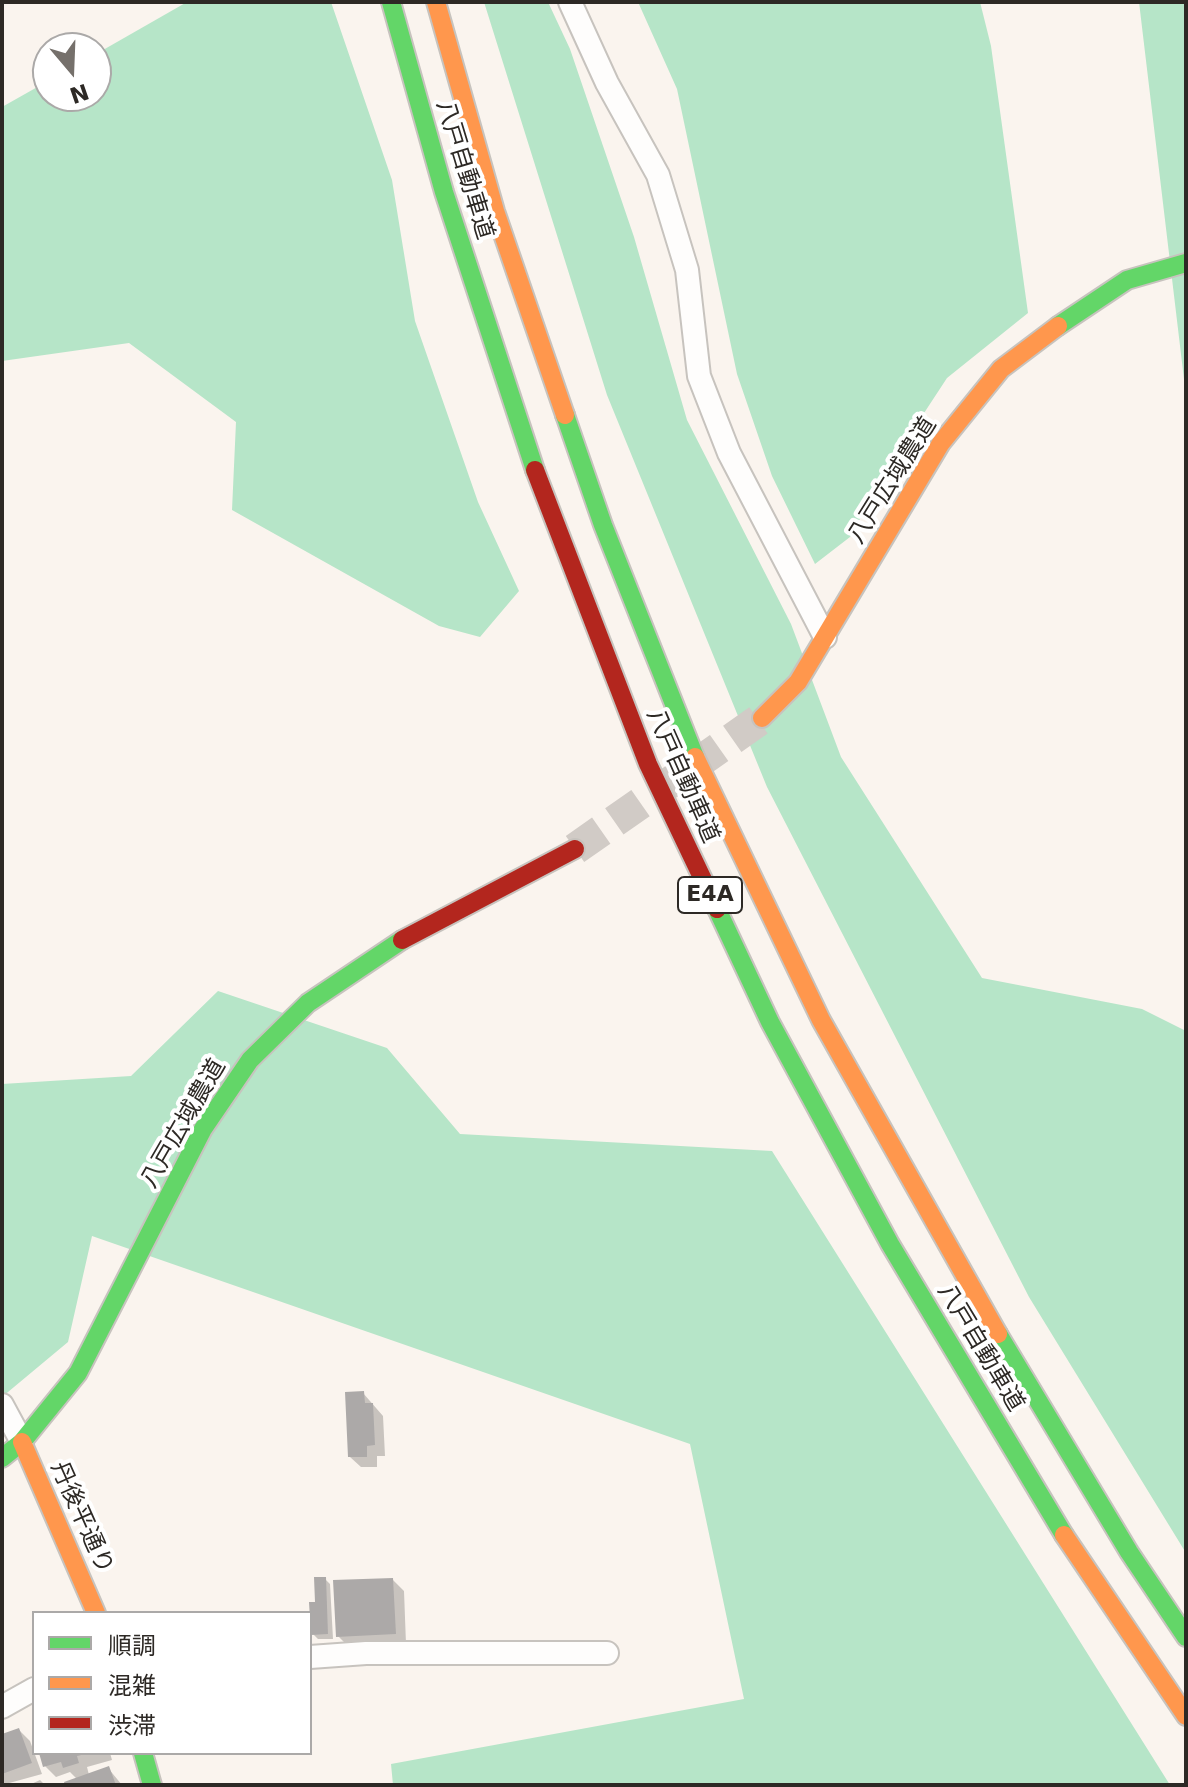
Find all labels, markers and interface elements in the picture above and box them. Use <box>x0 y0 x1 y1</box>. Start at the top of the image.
north arrow <box>32 32 112 112</box>
text: N <box>67 78 92 108</box>
street label: 八戸自動車道 <box>429 97 499 243</box>
street label: 八戸広域農道 <box>843 412 943 550</box>
street label: 八戸自動車道 <box>640 704 724 848</box>
road number: E4A <box>678 877 742 913</box>
street label: 八戸広域農道 <box>136 1054 232 1194</box>
street label: 八戸自動車道 <box>931 1279 1029 1417</box>
street label: 丹後平通り <box>43 1457 119 1579</box>
legend <box>32 1611 312 1755</box>
text: 順調 <box>108 1632 156 1660</box>
text: 混雑 <box>108 1672 156 1700</box>
text: 渋滞 <box>108 1712 156 1740</box>

